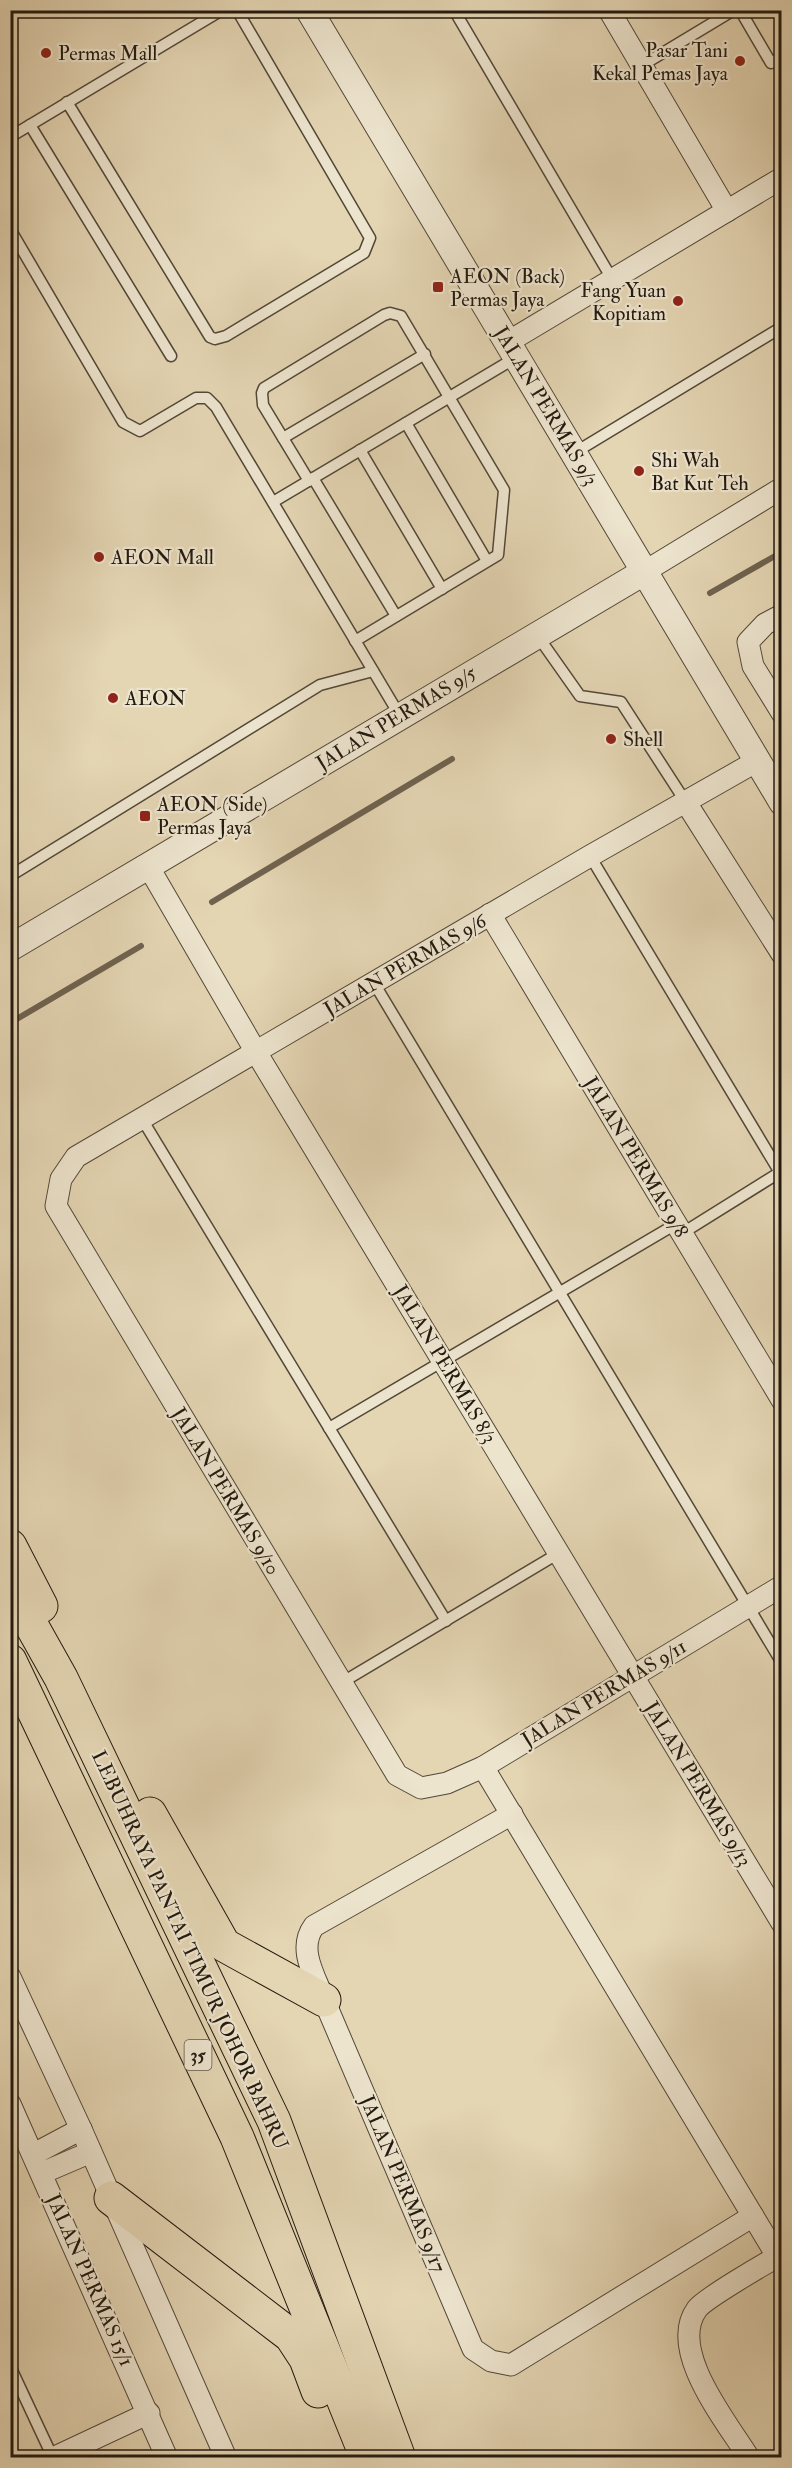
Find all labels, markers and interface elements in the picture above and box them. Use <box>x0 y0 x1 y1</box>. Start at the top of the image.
place label: Pasar Tani Kekal Pemas Jaya <box>592 38 729 86</box>
place label: Permas Mall <box>58 41 158 66</box>
marker: Permas Mall <box>39 46 53 60</box>
marker: Pasar Tani Kekal Pemas Jaya <box>733 54 747 68</box>
place label: AEON (Back) Permas Jaya <box>449 264 565 312</box>
place label: Fang Yuan Kopitiam <box>580 278 666 327</box>
marker: AEON (Back) Permas Jaya <box>431 280 445 294</box>
marker: Fang Yuan Kopitiam <box>671 294 685 308</box>
street label: JALAN PERMAS 9/3 <box>488 321 603 490</box>
place label: Shi Wah Bat Kut Teh <box>651 448 749 496</box>
marker: Shi Wah Bat Kut Teh <box>632 464 646 478</box>
place label: AEON Mall <box>110 545 214 570</box>
marker: AEON Mall <box>92 550 106 564</box>
street label: JALAN PERMAS 9/5 <box>310 660 481 776</box>
place label: AEON <box>124 686 186 711</box>
marker: AEON <box>106 691 120 705</box>
place label: Shell <box>623 727 663 752</box>
marker: Shell <box>604 732 618 746</box>
place label: AEON (Side) Permas Jaya <box>156 792 268 840</box>
marker: AEON (Side) Permas Jaya <box>138 809 152 823</box>
street label: JALAN PERMAS 9/6 <box>318 908 492 1022</box>
street label: JALAN PERMAS 9/8 <box>578 1071 694 1242</box>
street label: JALAN PERMAS 8/3 <box>387 1279 502 1448</box>
street label: JALAN PERMAS 9/10 <box>166 1402 286 1579</box>
street label: JALAN PERMAS 9/11 <box>516 1634 691 1753</box>
street label: JALAN PERMAS 9/13 <box>638 1696 757 1871</box>
street label: LEBUHRAYA PANTAI TIMUR JOHOR BAHRU <box>86 1746 294 2154</box>
road number: 35 <box>184 2040 212 2070</box>
street label: JALAN PERMAS 9/17 <box>354 2091 452 2276</box>
street label: JALAN PERMAS 15/1 <box>40 2189 139 2370</box>

